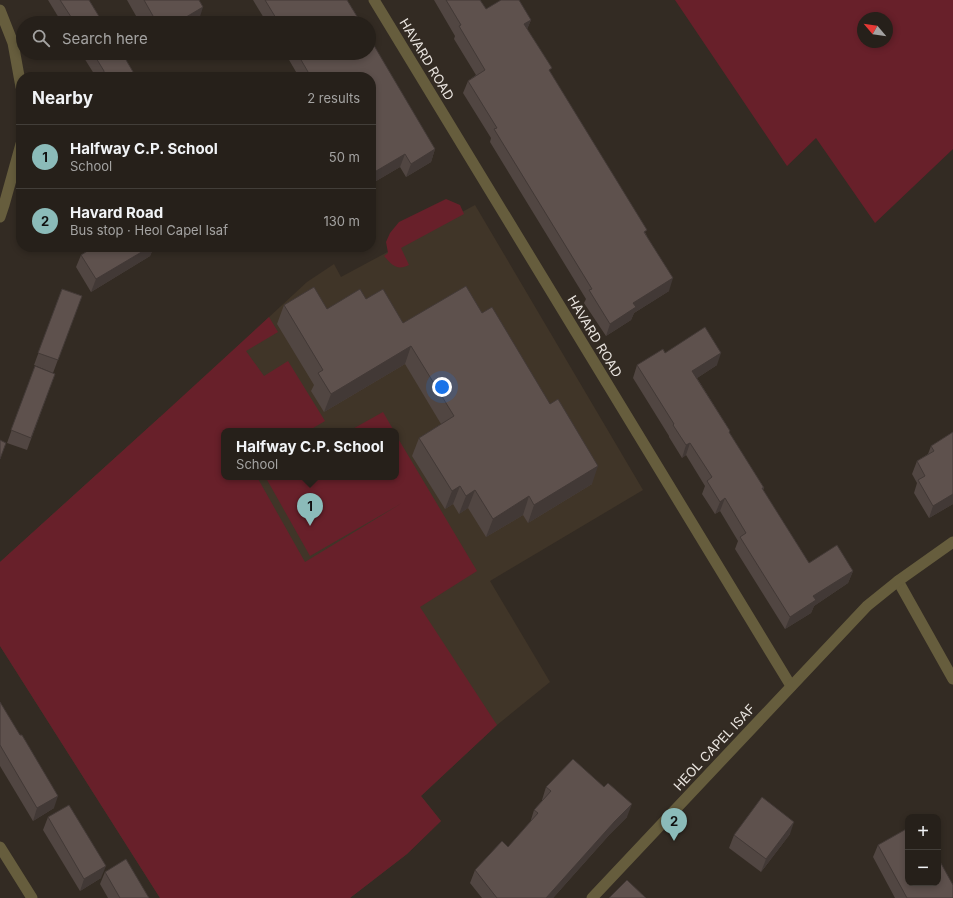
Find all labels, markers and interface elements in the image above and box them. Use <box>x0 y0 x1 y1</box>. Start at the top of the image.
north arrow <box>857 12 893 48</box>
street label: HAVARD ROAD <box>396 15 458 103</box>
search box <box>16 16 376 60</box>
icon: search <box>30 27 52 49</box>
text: Search here <box>62 29 148 48</box>
text: Nearby <box>32 88 93 108</box>
text: 2 results <box>307 90 360 106</box>
text: Halfway C.P. School <box>70 139 218 158</box>
text: 1 <box>42 149 48 165</box>
text: 50 m <box>329 149 360 165</box>
text: School <box>70 158 112 174</box>
text: Havard Road <box>70 203 163 222</box>
text: 2 <box>41 213 49 229</box>
text: 130 m <box>323 213 360 229</box>
text: Bus stop · Heol Capel Isaf <box>70 222 228 238</box>
street label: HAVARD ROAD <box>564 292 626 380</box>
your location <box>432 377 452 397</box>
popup <box>221 428 399 480</box>
text: Halfway C.P. School <box>236 437 384 456</box>
text: School <box>236 456 278 472</box>
pin: 1 <box>297 493 323 526</box>
street label: HEOL CAPEL ISAF <box>670 701 758 793</box>
pin: 2 <box>661 808 687 841</box>
map controls <box>905 814 941 886</box>
button: + <box>905 814 941 850</box>
button: − <box>905 850 941 886</box>

